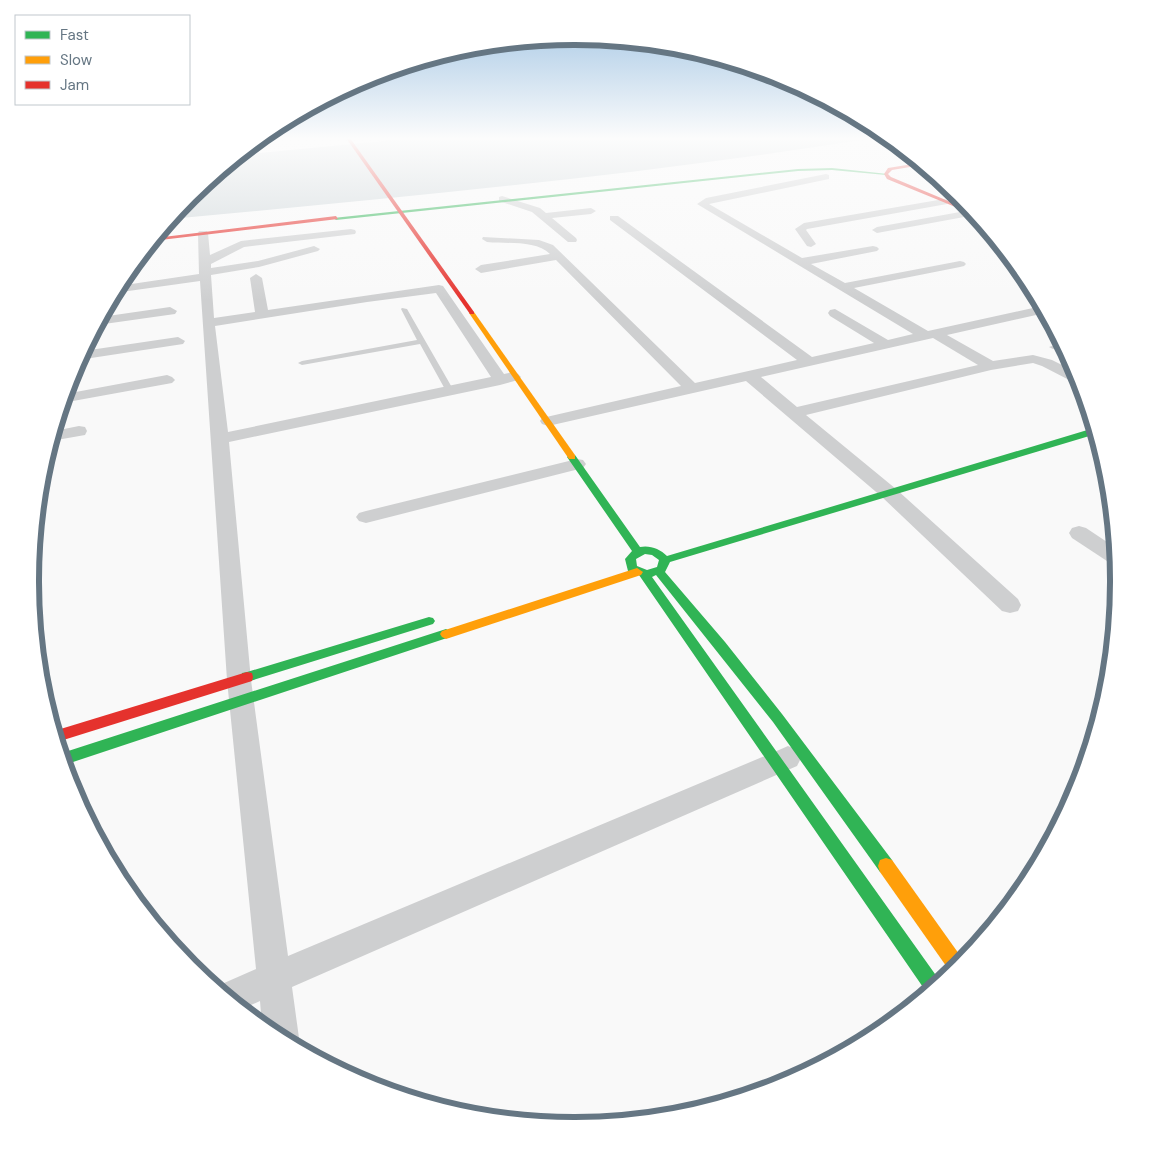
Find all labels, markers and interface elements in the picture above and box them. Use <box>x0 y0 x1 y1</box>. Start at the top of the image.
legend <box>15 15 190 105</box>
text: Fast <box>60 25 89 45</box>
text: Slow <box>60 50 93 70</box>
text: Jam <box>60 75 89 95</box>

